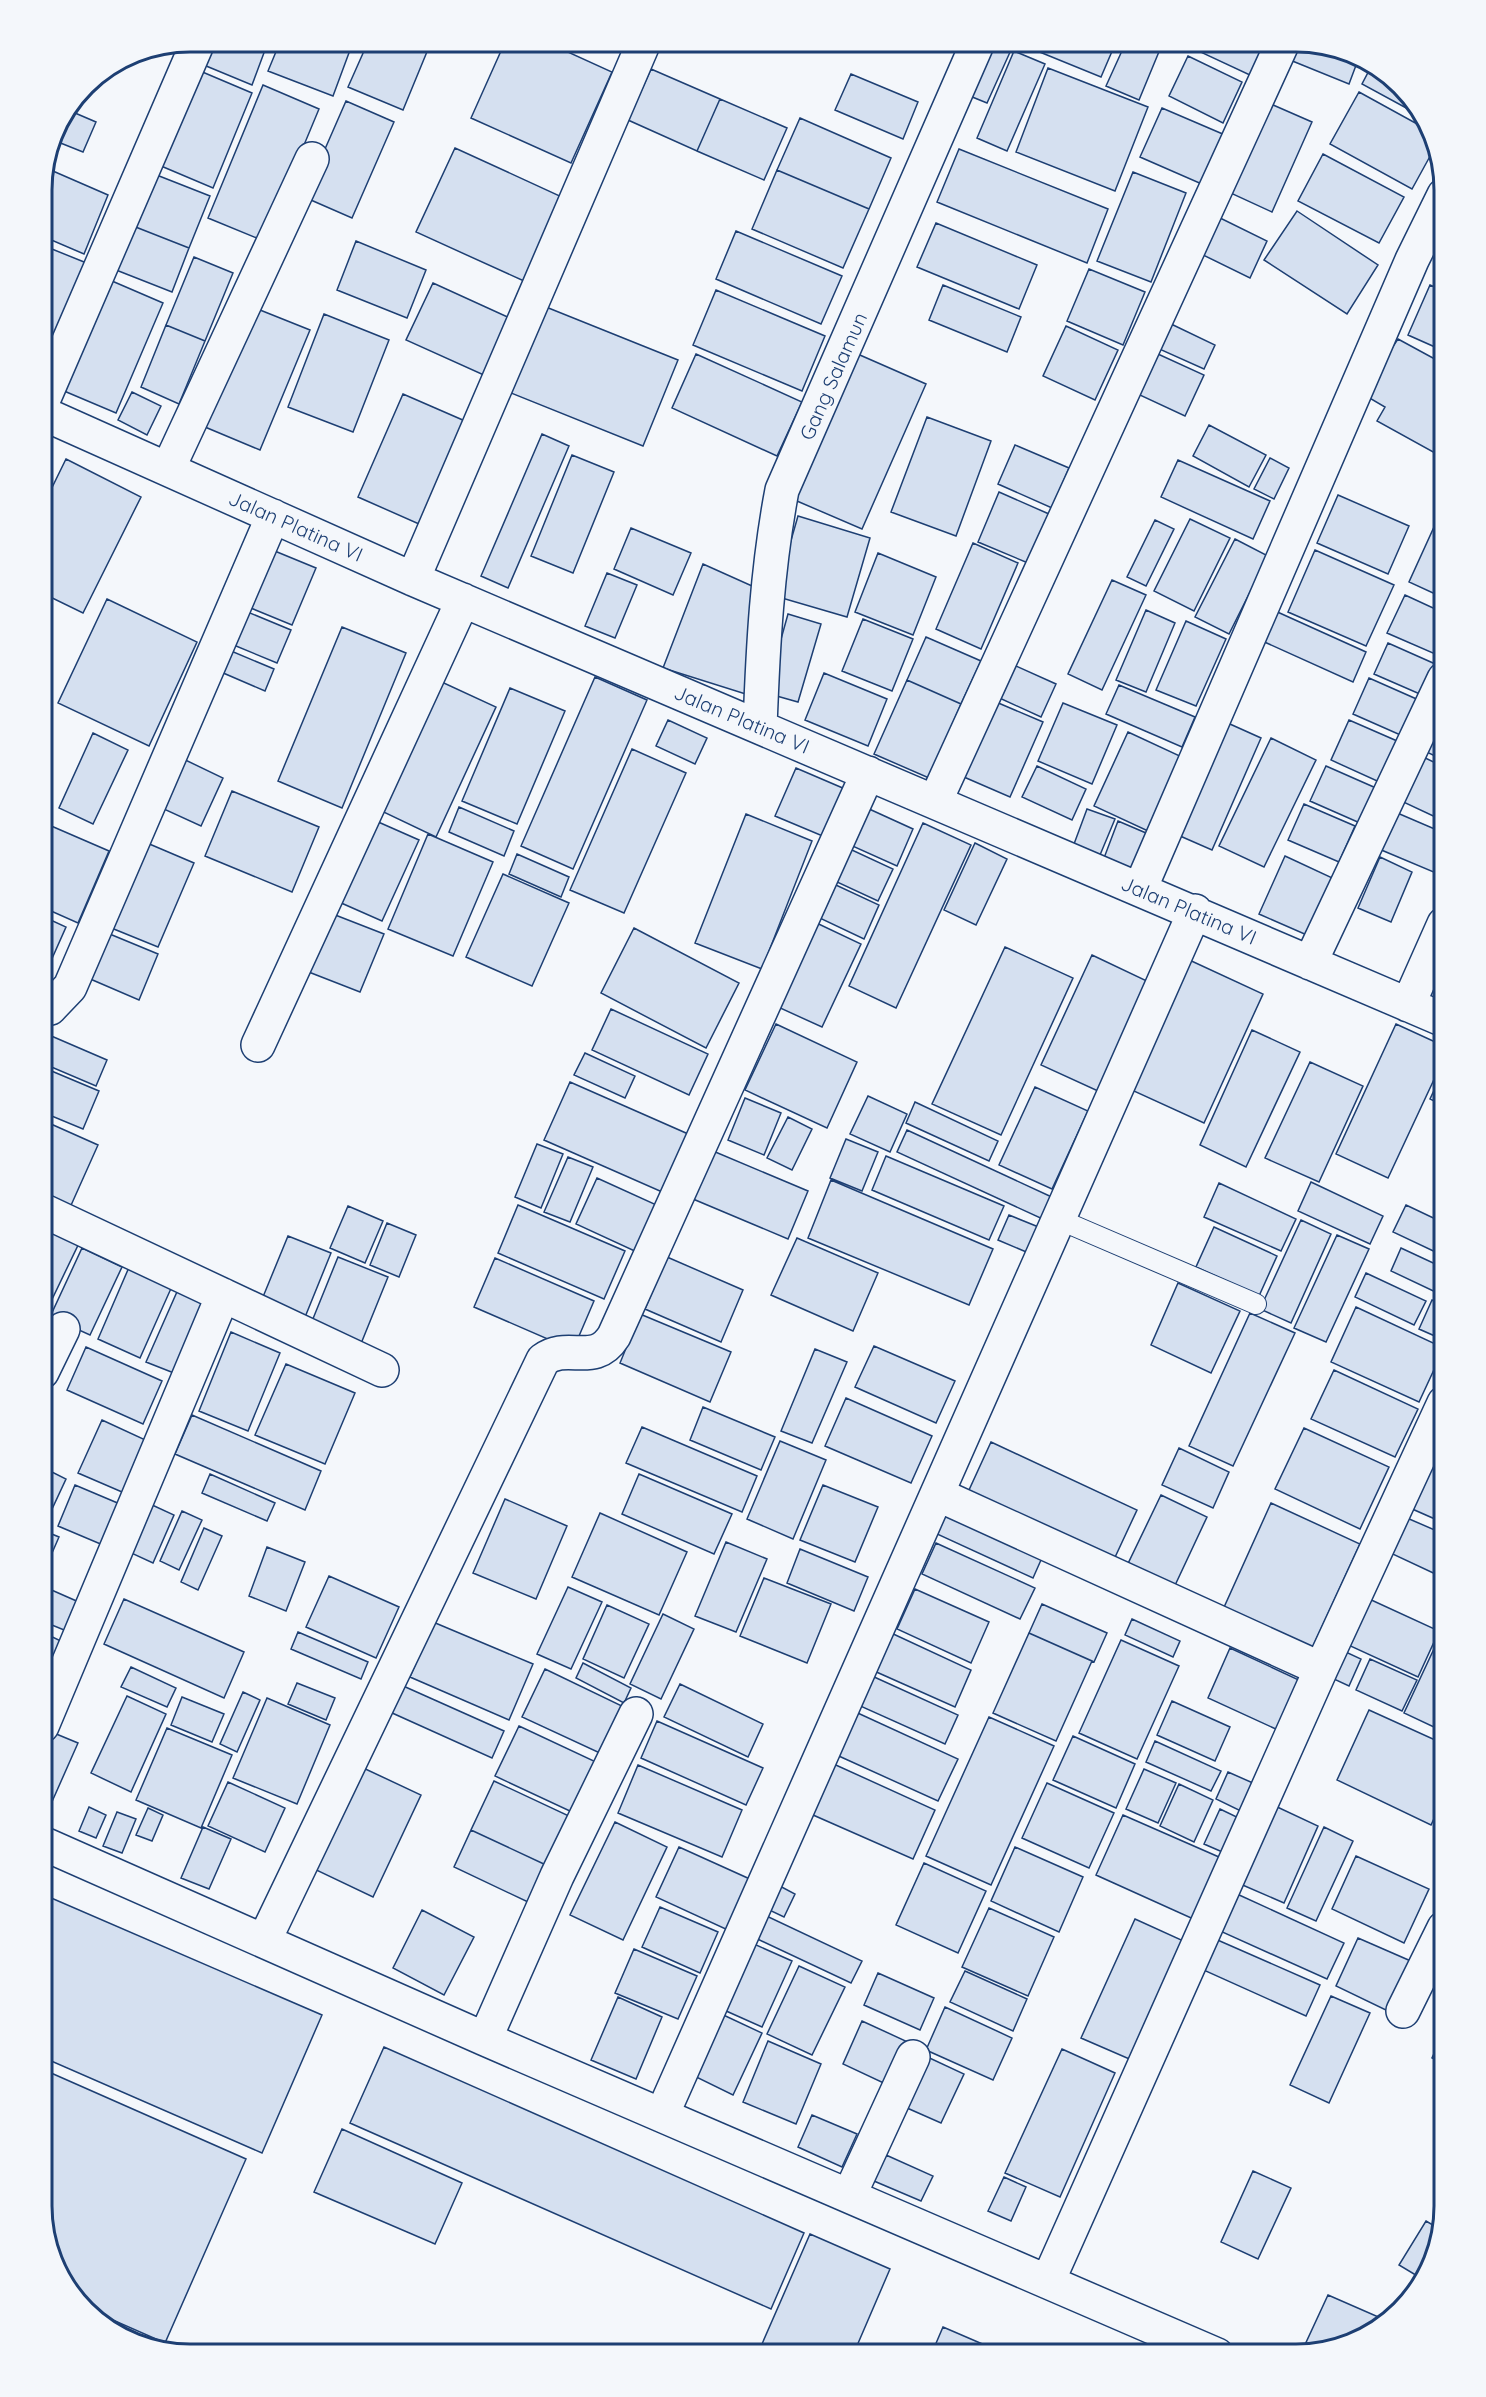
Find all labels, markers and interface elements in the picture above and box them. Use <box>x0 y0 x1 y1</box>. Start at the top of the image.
street label: Gang Salamun <box>794 308 872 444</box>
street label: Jalan Platina VI <box>225 485 367 567</box>
street label: Jalan Platina VI <box>671 679 813 759</box>
street label: Jalan Platina VI <box>1118 870 1260 950</box>

